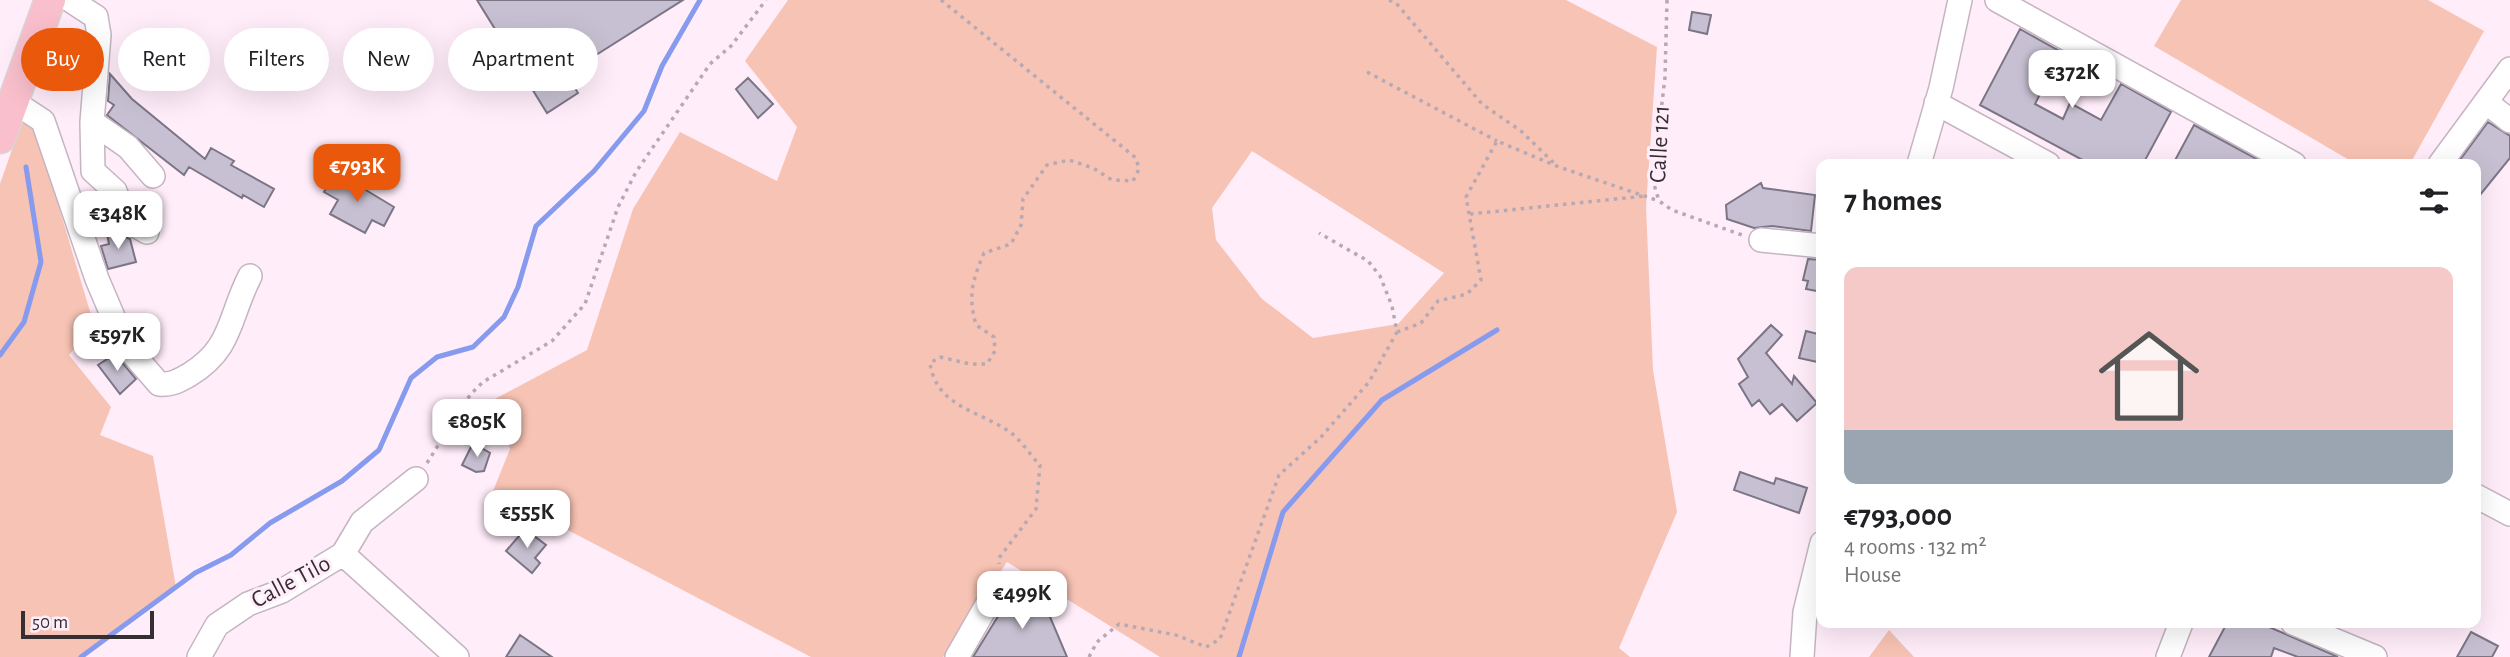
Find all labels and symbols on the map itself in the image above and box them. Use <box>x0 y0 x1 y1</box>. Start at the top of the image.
pin: €372K <box>2023 50 2121 110</box>
street label: Calle 121 <box>1646 104 1674 184</box>
pin: €793K <box>308 144 406 204</box>
pin: €348K <box>69 191 167 251</box>
pin: €597K <box>68 314 166 373</box>
pin: €805K <box>428 400 526 459</box>
pin: €555K <box>478 490 576 550</box>
street label: Calle Tilo <box>248 551 334 613</box>
pin: €499K <box>973 572 1071 631</box>
scale bar <box>21 608 154 640</box>

